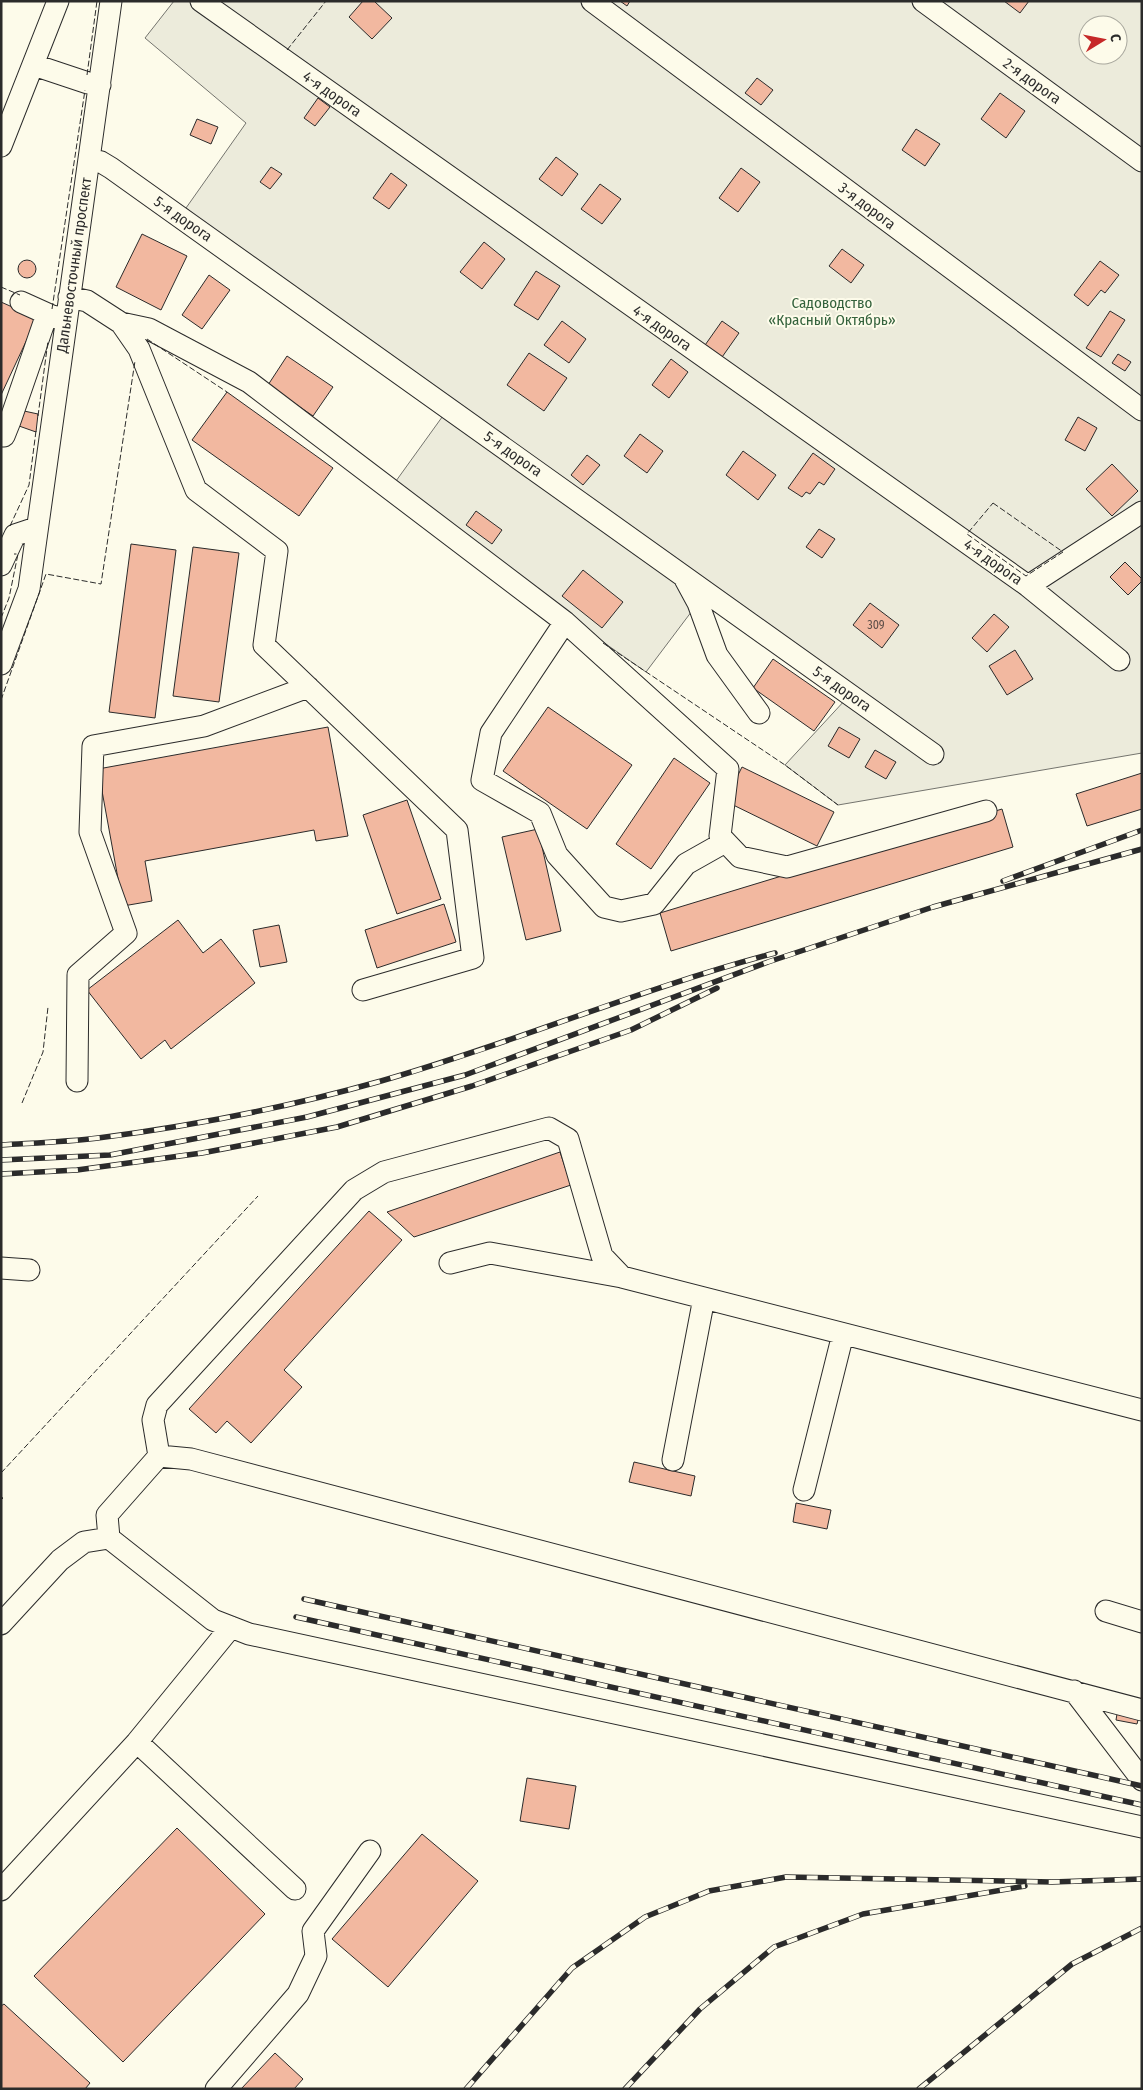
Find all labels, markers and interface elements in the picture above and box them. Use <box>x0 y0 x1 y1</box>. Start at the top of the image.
north arrow <box>1078 15 1128 65</box>
text: С <box>1106 33 1124 44</box>
street label: 2-я дорога <box>1000 54 1064 108</box>
street label: 4-я дорога <box>299 67 365 121</box>
street label: Дальневосточный проспект <box>53 175 95 355</box>
street label: 3-я дорога <box>835 179 899 233</box>
street label: 5-я дорога <box>150 192 216 246</box>
park label: Садоводство «Красный Октябрь» <box>768 294 896 329</box>
street label: 4-я дорога <box>629 301 695 355</box>
street label: 5-я дорога <box>480 427 546 481</box>
street label: 4-я дорога <box>960 535 1026 589</box>
house number: 309 <box>867 618 885 632</box>
street label: 5-я дорога <box>809 662 875 716</box>

